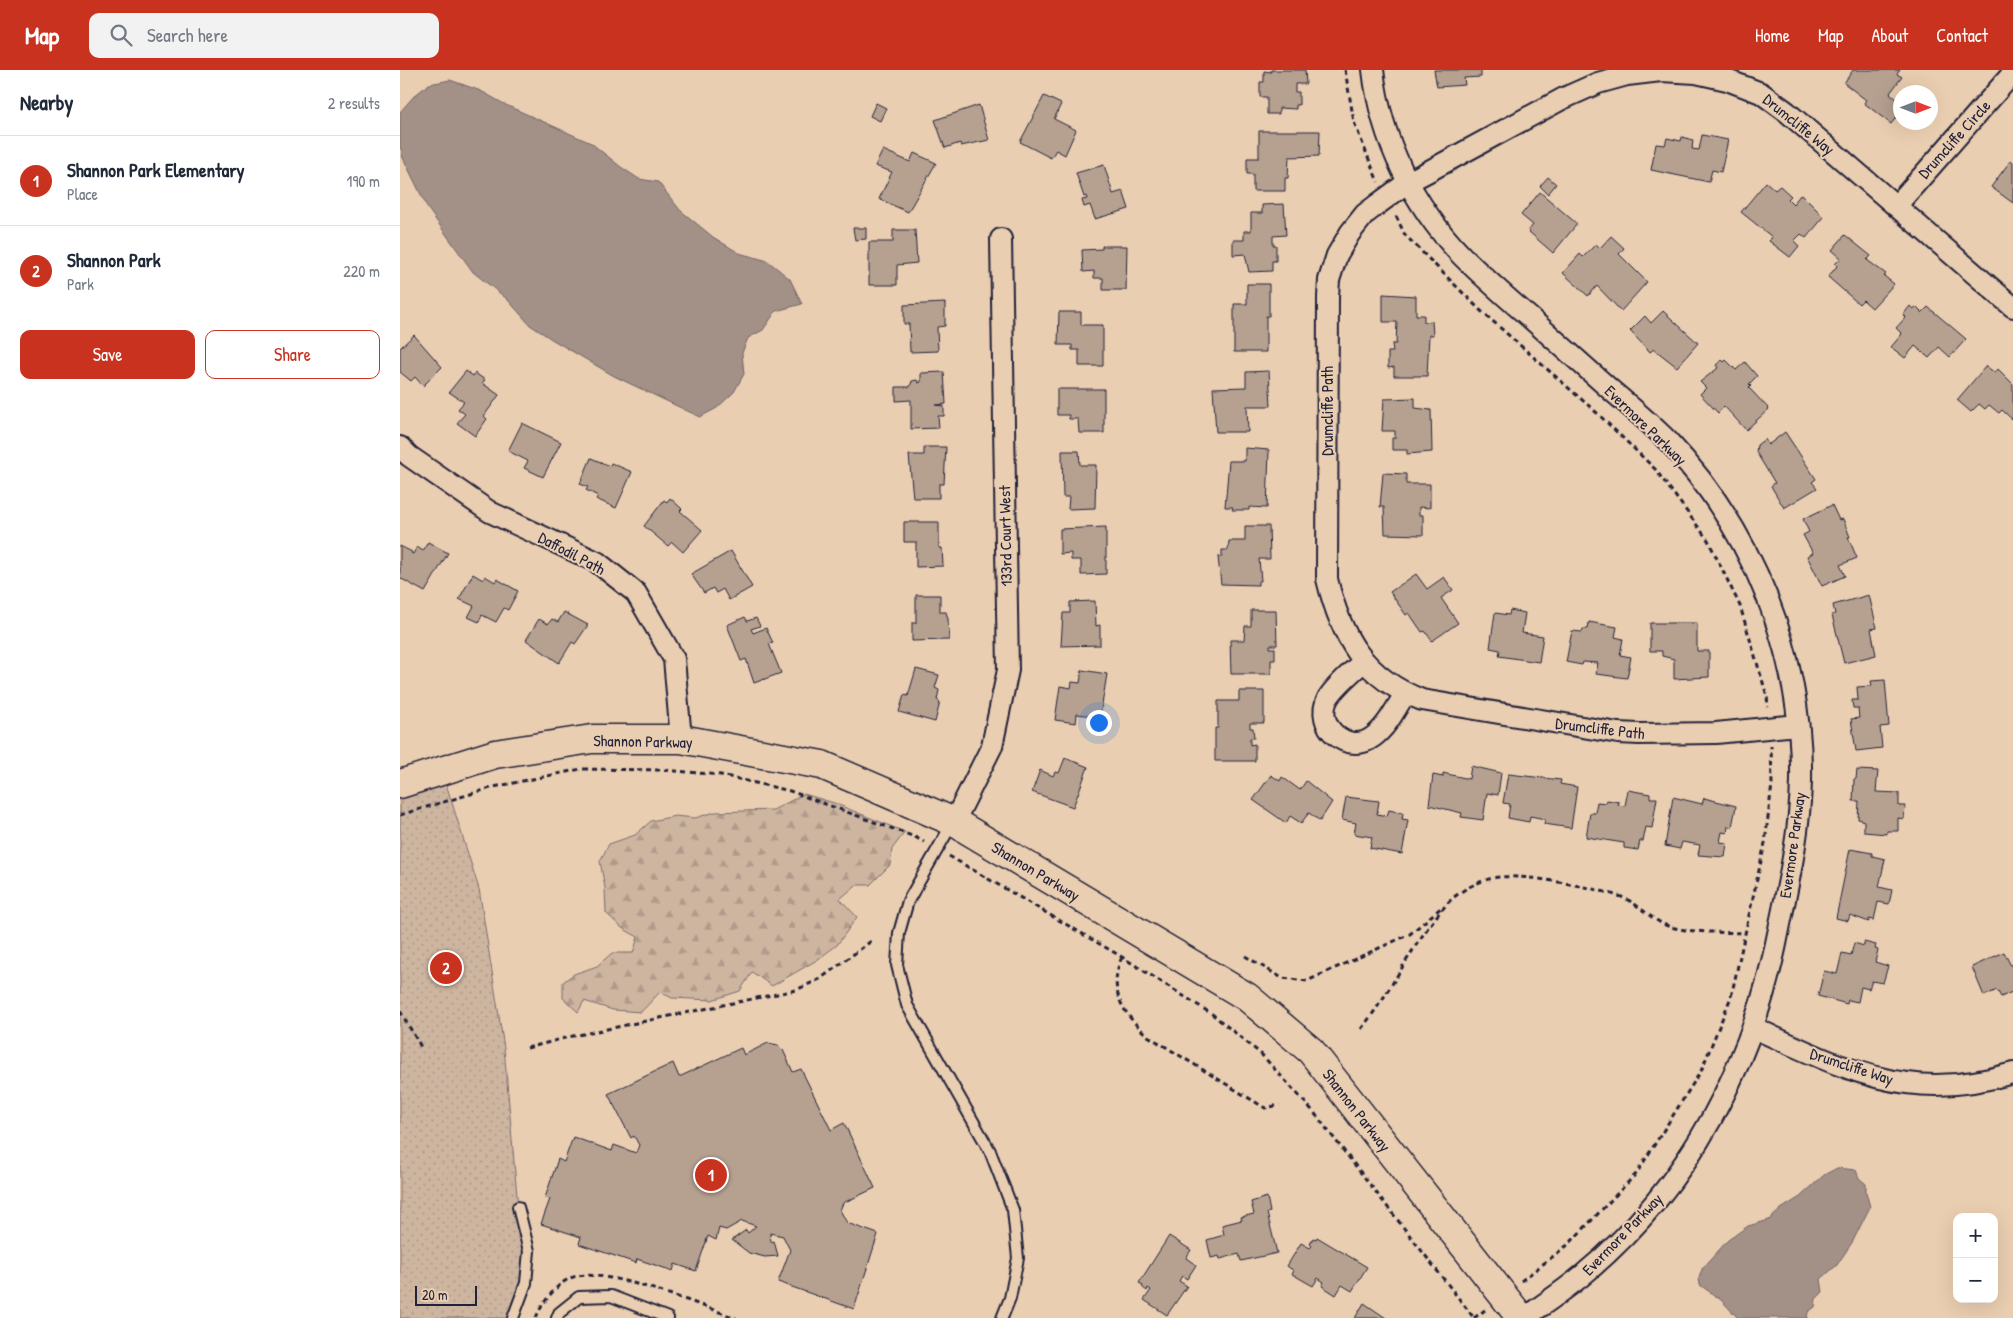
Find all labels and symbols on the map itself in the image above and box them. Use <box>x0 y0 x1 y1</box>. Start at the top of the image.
north arrow <box>1893 85 1938 130</box>
street label: Drumcliffe Way <box>1758 88 1840 160</box>
street label: Drumcliffe Circle <box>1913 94 1996 183</box>
street label: Drumcliffe Path <box>1316 366 1338 456</box>
street label: Evermore Parkway <box>1600 380 1692 470</box>
street label: 133rd Court West <box>993 485 1017 587</box>
street label: Daffodil Path <box>535 526 609 580</box>
your location <box>1086 710 1112 736</box>
street label: Drumcliffe Path <box>1554 712 1646 744</box>
street label: Shannon Parkway <box>593 729 693 753</box>
street label: Evermore Parkway <box>1774 790 1810 899</box>
street label: Shannon Parkway <box>988 836 1084 906</box>
pin: 2 <box>430 949 462 987</box>
street label: Drumcliffe Way <box>1807 1042 1897 1090</box>
street label: Shannon Parkway <box>1318 1064 1396 1156</box>
pin: 1 <box>695 1156 727 1194</box>
street label: Evermore Parkway <box>1577 1188 1667 1280</box>
scale bar <box>415 1283 478 1306</box>

